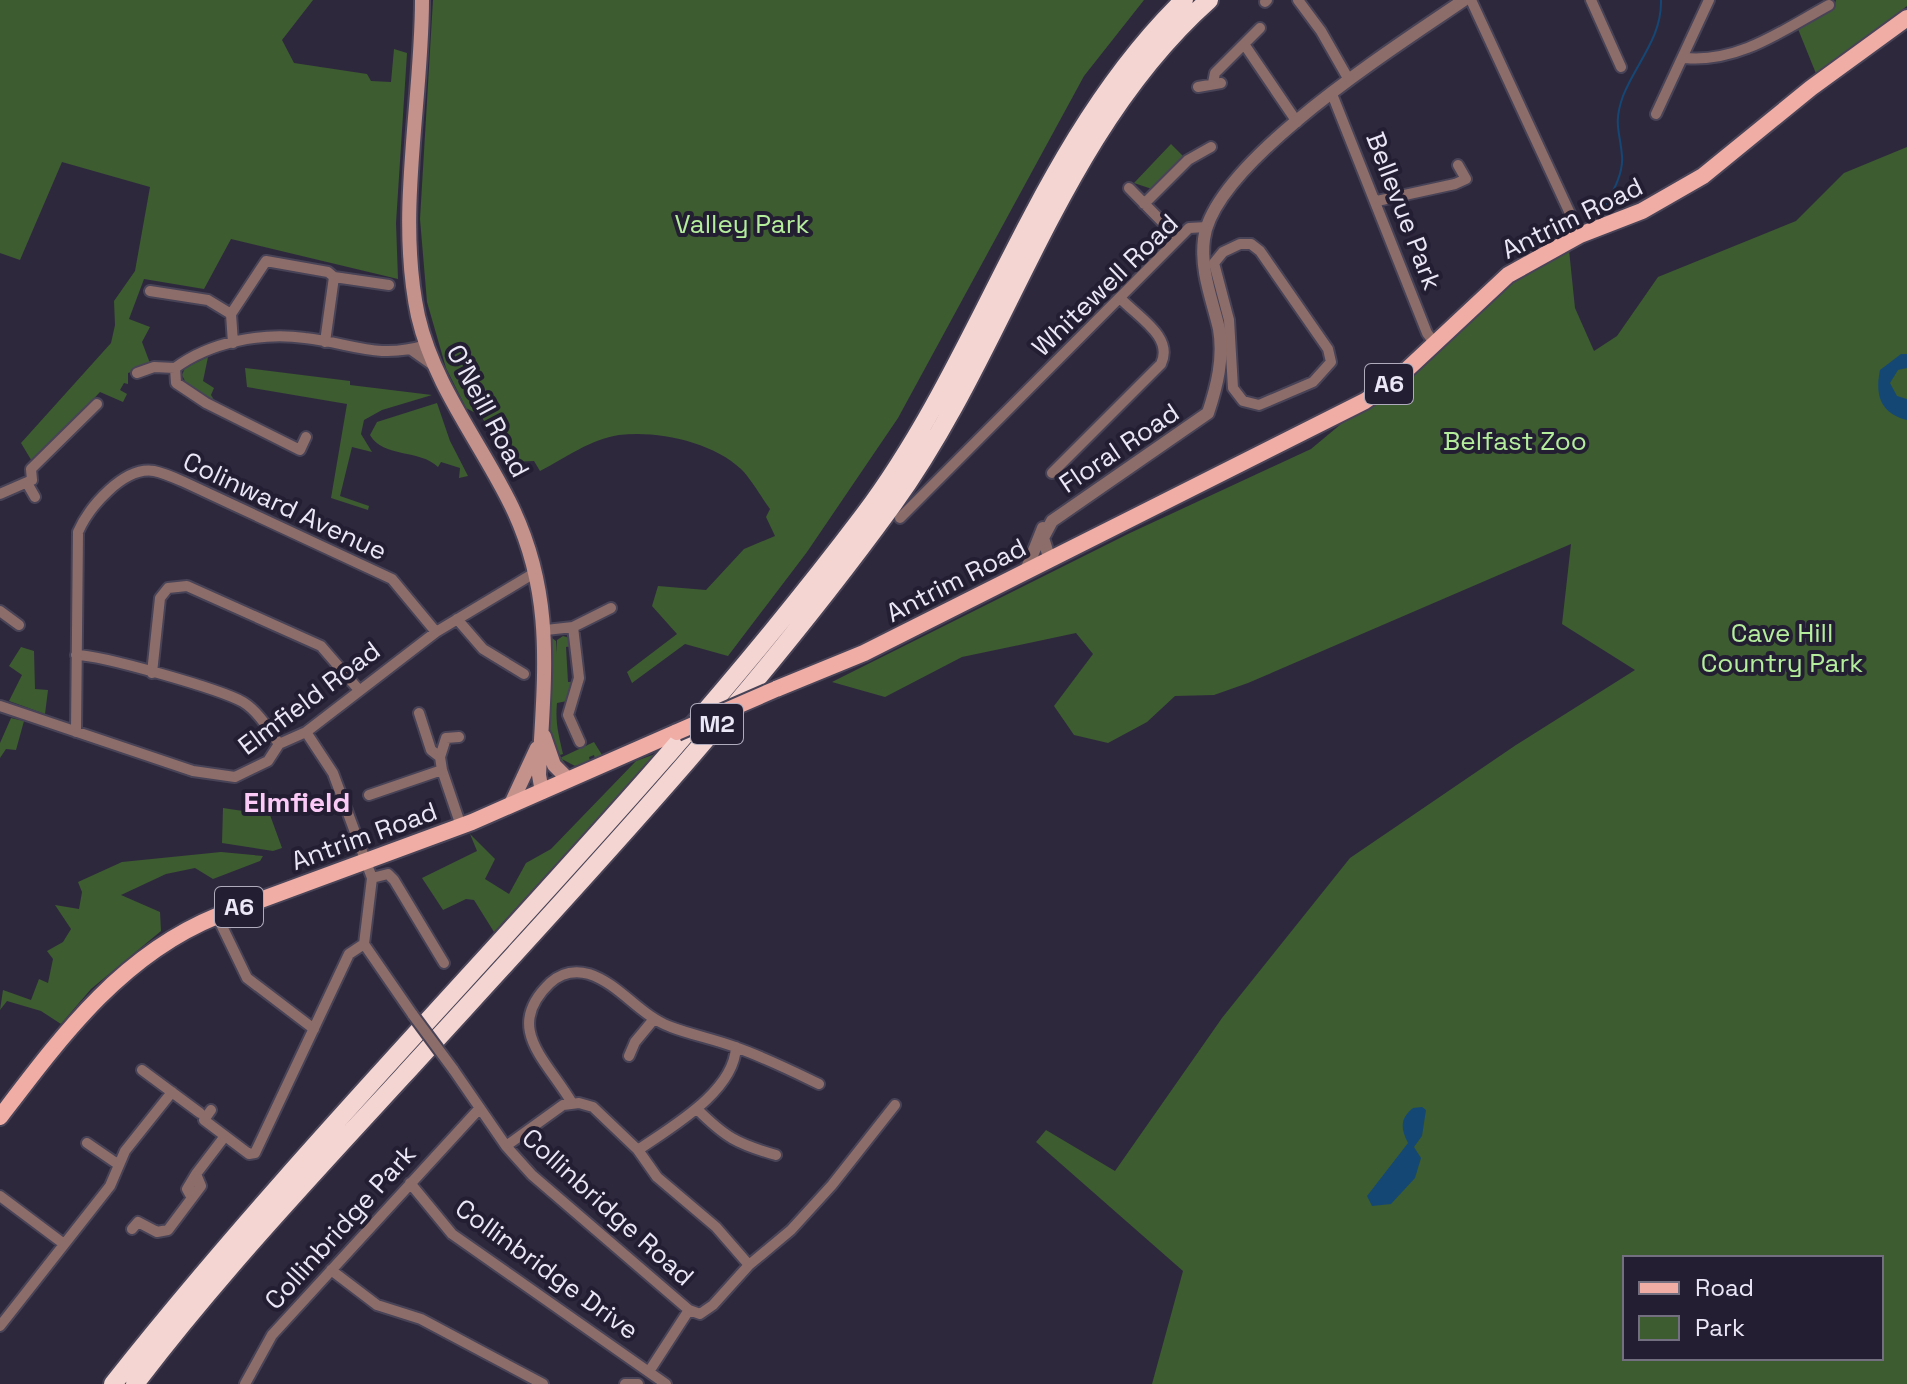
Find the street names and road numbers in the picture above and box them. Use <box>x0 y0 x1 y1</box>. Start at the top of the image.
street label: Bellevue Park <box>1358 127 1450 295</box>
street label: Antrim Road <box>1496 169 1648 267</box>
street label: Whitewell Road <box>1025 206 1185 364</box>
street label: O'Neill Road <box>439 339 537 483</box>
road number: A6 <box>1365 364 1413 404</box>
street label: Floral Road <box>1052 395 1186 501</box>
street label: Colinward Avenue <box>178 444 392 568</box>
street label: Antrim Road <box>880 530 1032 630</box>
street label: Elmfield Road <box>231 633 387 763</box>
road number: M2 <box>691 704 743 744</box>
street label: Antrim Road <box>286 794 442 878</box>
road number: A6 <box>215 887 263 927</box>
street label: Collinbridge Road <box>515 1121 701 1293</box>
street label: Collinbridge Park <box>257 1137 423 1317</box>
street label: Collinbridge Drive <box>449 1191 645 1347</box>

